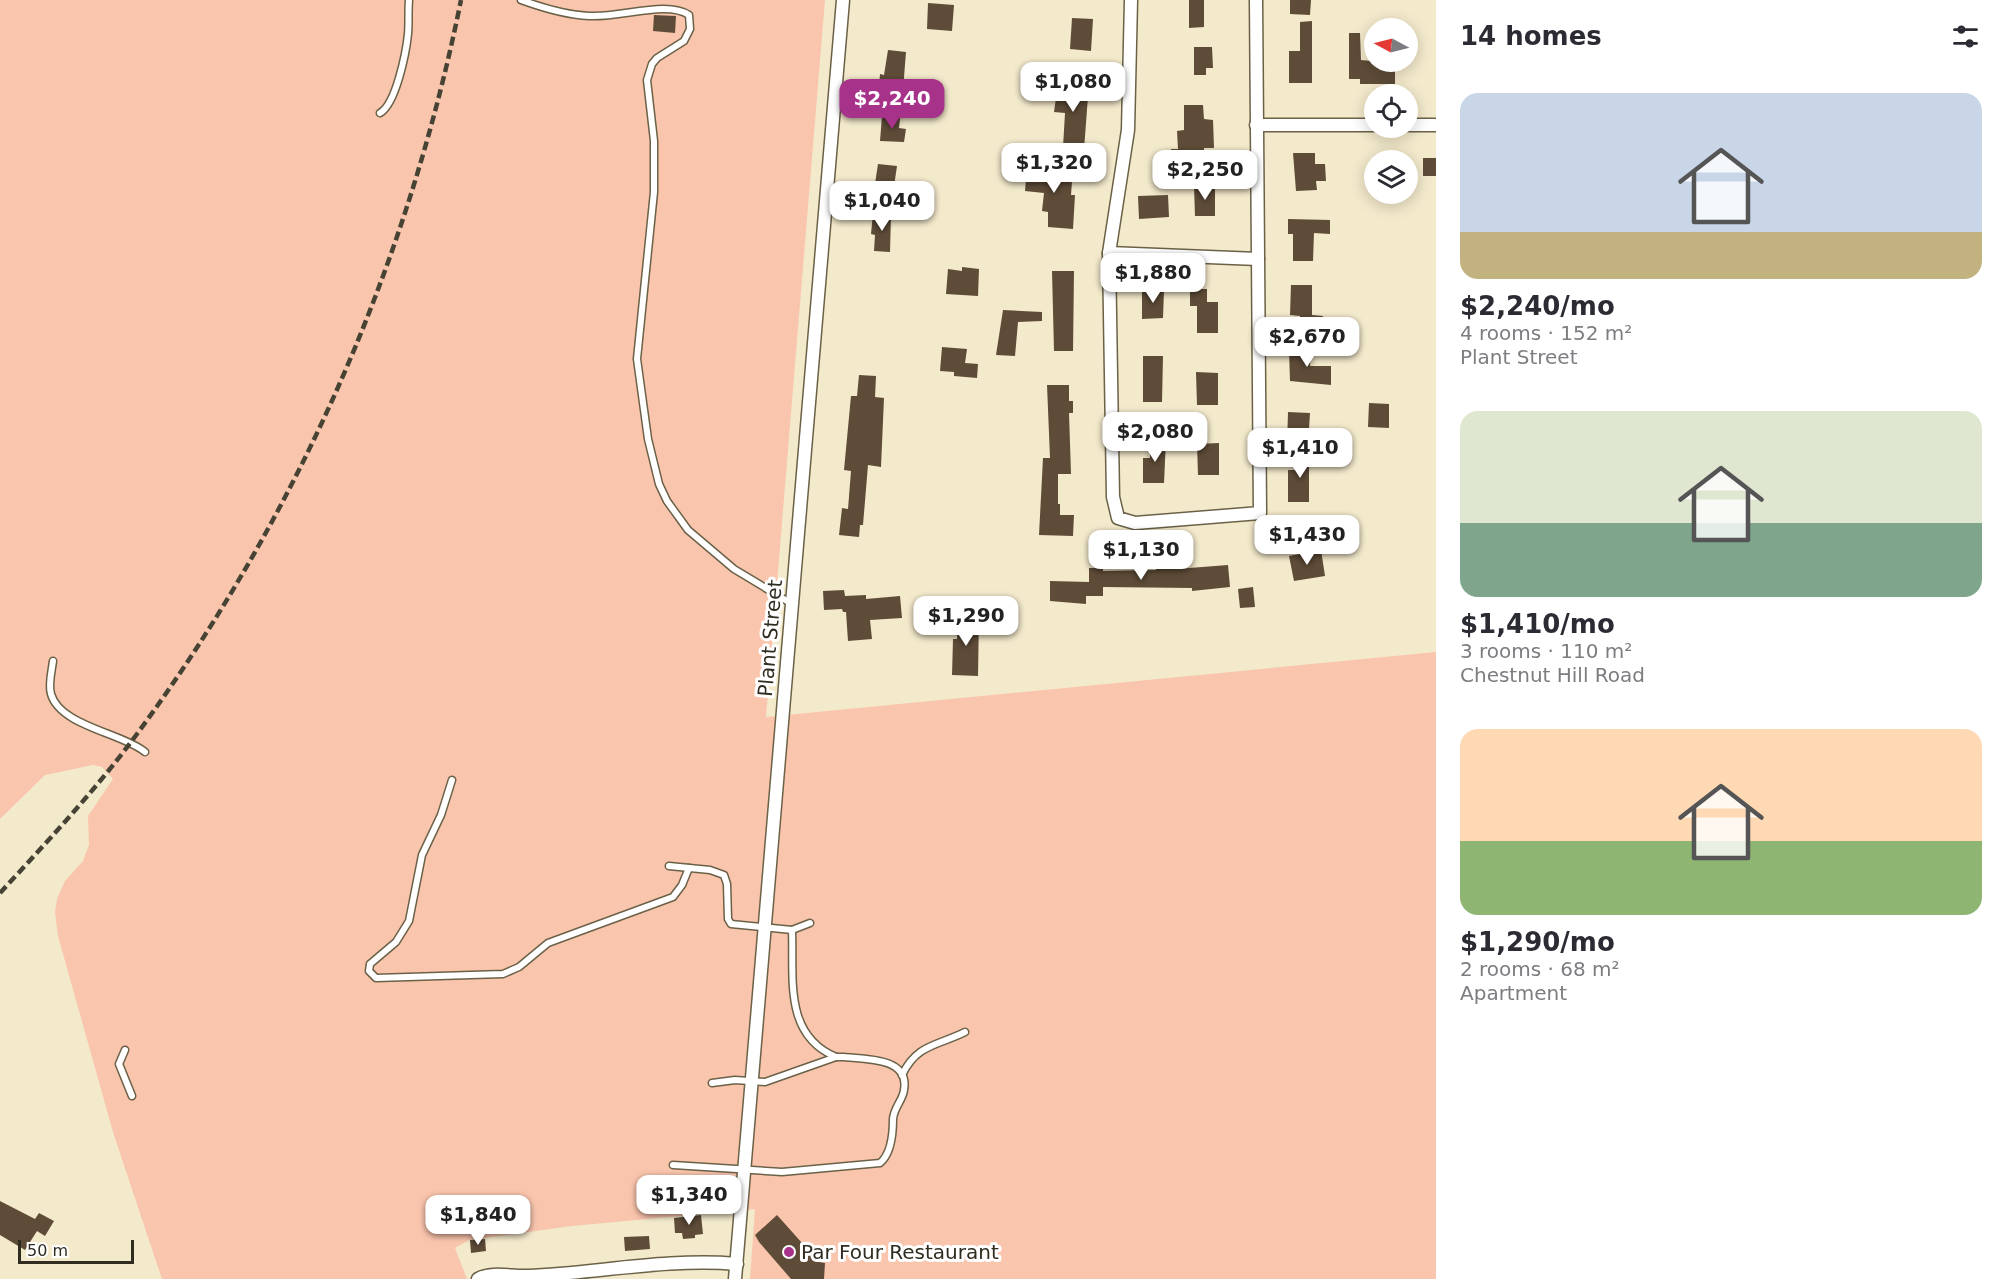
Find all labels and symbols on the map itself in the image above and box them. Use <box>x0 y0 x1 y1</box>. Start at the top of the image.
north arrow <box>1364 18 1418 72</box>
pin: $1,080 <box>1024 62 1122 113</box>
pin: $2,240 <box>843 79 941 130</box>
pin: $1,320 <box>1005 143 1103 194</box>
pin: $2,250 <box>1156 150 1254 201</box>
pin: $1,040 <box>833 181 931 232</box>
pin: $1,880 <box>1104 253 1202 304</box>
pin: $2,670 <box>1258 317 1356 368</box>
pin: $2,080 <box>1106 412 1204 463</box>
pin: $1,410 <box>1251 428 1349 479</box>
pin: $1,430 <box>1258 515 1356 566</box>
pin: $1,130 <box>1092 530 1190 581</box>
street label: Plant Street <box>753 578 787 698</box>
pin: $1,290 <box>917 596 1015 647</box>
pin: $1,340 <box>640 1175 738 1226</box>
pin: $1,840 <box>429 1195 527 1246</box>
scale bar <box>18 1237 134 1264</box>
place label: Par Four Restaurant <box>801 1240 999 1264</box>
marker: Par Four Restaurant <box>782 1245 796 1259</box>

